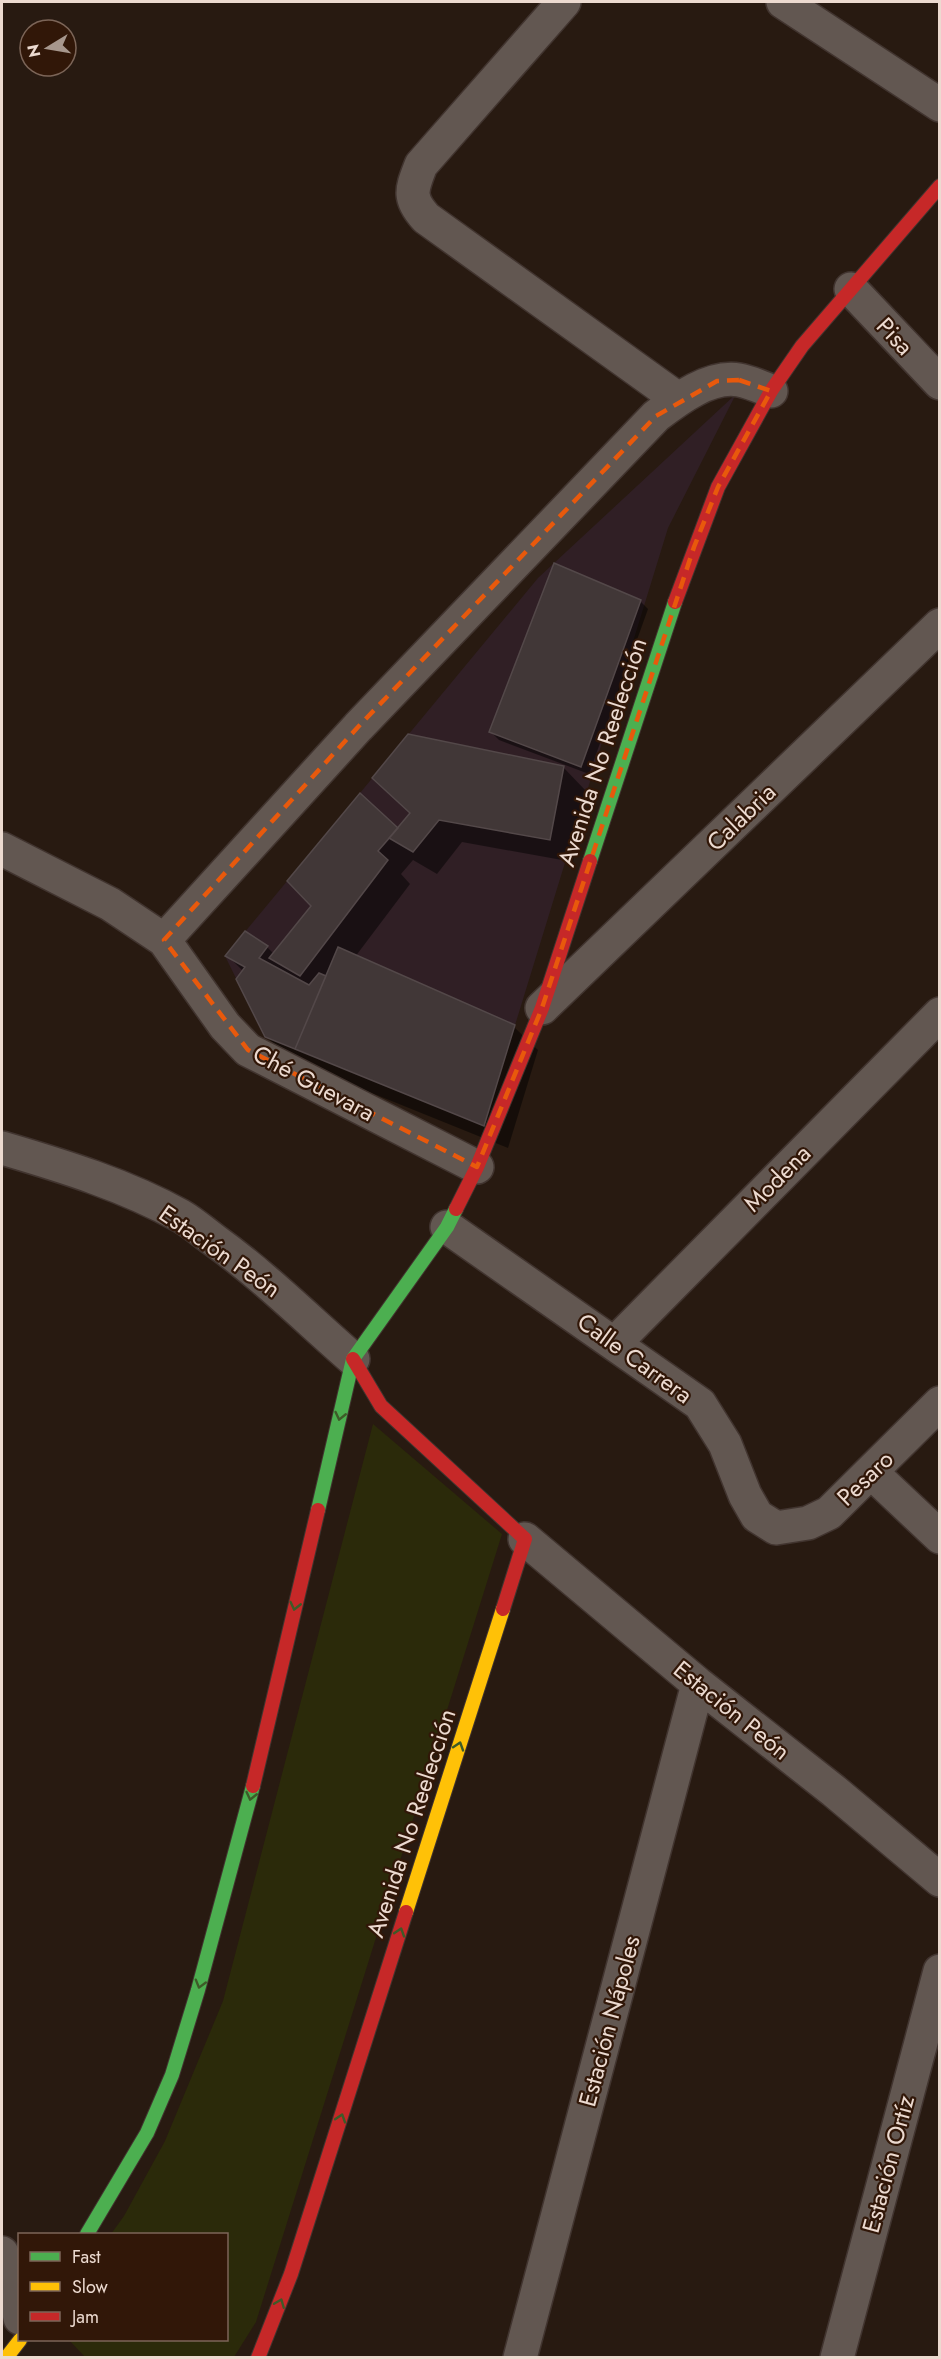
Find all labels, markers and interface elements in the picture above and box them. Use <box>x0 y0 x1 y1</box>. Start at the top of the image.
north arrow <box>18 18 78 78</box>
text: N <box>21 42 46 59</box>
street label: Pisa <box>868 309 922 363</box>
street label: Avenida No Reelección <box>549 633 655 871</box>
street label: Calabria <box>698 775 784 859</box>
street label: Ché Guevara <box>247 1036 381 1130</box>
street label: Modena <box>735 1136 819 1220</box>
street label: Estación Peón <box>152 1196 288 1306</box>
street label: Calle Carrera <box>570 1304 700 1412</box>
one-way arrow <box>334 1411 347 1421</box>
street label: Pesaro <box>829 1442 901 1514</box>
one-way arrow <box>289 1601 302 1611</box>
street label: Estación Peón <box>666 1652 798 1768</box>
street label: Avenida No Reelección <box>358 1704 464 1942</box>
one-way arrow <box>452 1741 464 1752</box>
one-way arrow <box>245 1791 258 1801</box>
one-way arrow <box>393 1927 405 1938</box>
street label: Estación Nápoles <box>569 1932 649 2110</box>
one-way arrow <box>195 1979 207 1989</box>
street label: Estación Ortíz <box>853 2091 923 2237</box>
one-way arrow <box>334 2113 346 2124</box>
legend <box>18 2233 228 2341</box>
text: Fast <box>72 2244 101 2270</box>
text: Slow <box>72 2274 109 2300</box>
one-way arrow <box>273 2298 285 2309</box>
text: Jam <box>70 2304 99 2330</box>

